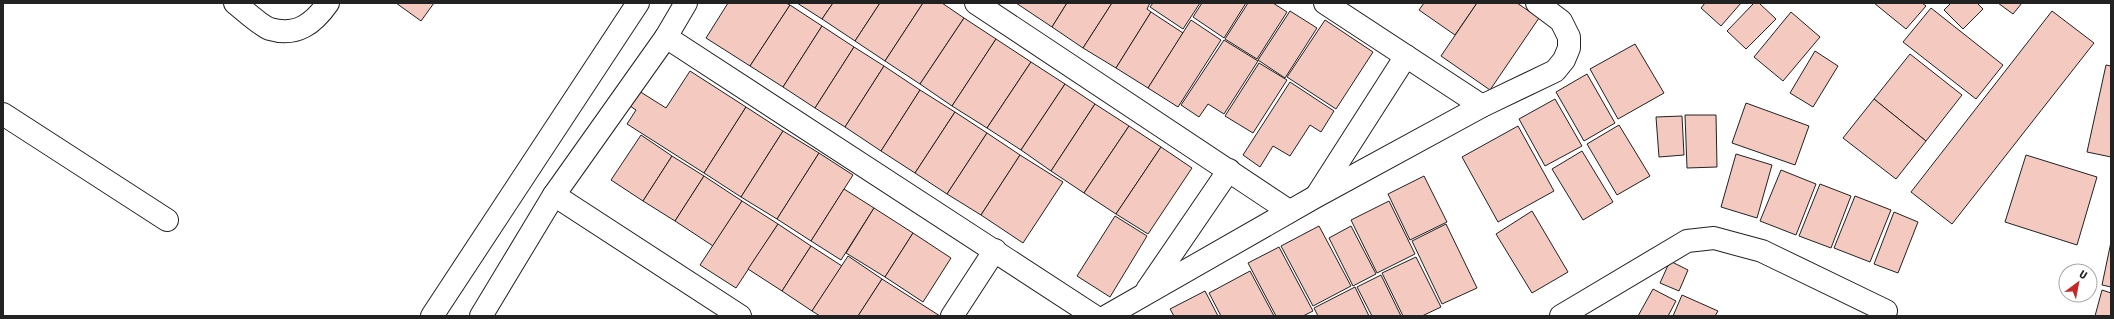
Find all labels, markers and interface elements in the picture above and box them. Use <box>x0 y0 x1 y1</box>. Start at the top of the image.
north arrow <box>2058 263 2098 303</box>
text: U <box>2077 268 2089 281</box>

